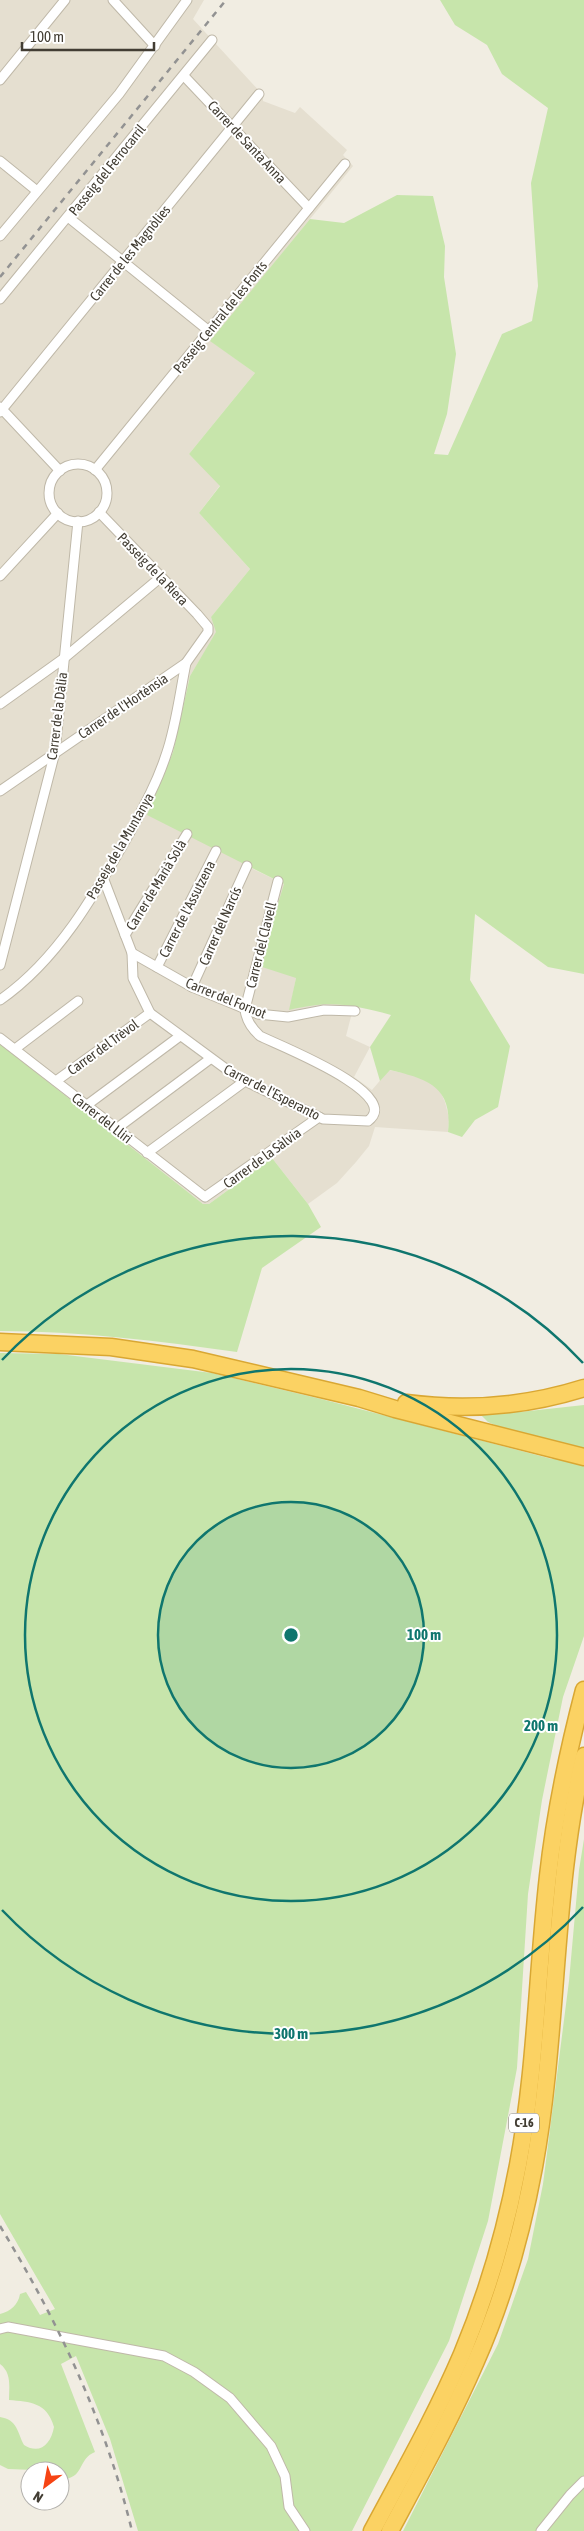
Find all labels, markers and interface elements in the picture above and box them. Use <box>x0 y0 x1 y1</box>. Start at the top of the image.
scale bar <box>22 20 155 52</box>
text: 100 m <box>30 28 64 45</box>
street label: Carrer de Santa Anna <box>205 97 289 187</box>
street label: Passeig del Ferrocarril <box>65 121 149 219</box>
street label: Carrer de les Magnòlies <box>86 202 174 304</box>
street label: Passeig Central de les Fonts <box>170 258 270 376</box>
street label: Passeig de la Riera <box>114 529 192 609</box>
street label: Carrer de l'Hortènsia <box>75 670 171 742</box>
street label: Carrer de la Dàlia <box>44 671 70 761</box>
street label: Passeig de la Muntanya <box>83 790 157 902</box>
street label: Carrer de Marià Solà <box>123 837 189 933</box>
street label: Carrer de l'Assutzena <box>156 858 218 960</box>
street label: Carrer del Narcís <box>196 884 244 968</box>
street label: Carrer del Clavell <box>243 900 279 990</box>
street label: Carrer del Fornot <box>183 975 269 1021</box>
street label: Carrer del Trèvol <box>64 1016 142 1078</box>
street label: Carrer de l'Esperanto <box>221 1061 323 1123</box>
street label: Carrer del Lliri <box>69 1090 135 1146</box>
street label: Carrer de la Sàlvia <box>220 1124 304 1192</box>
centre of rings <box>282 1626 300 1644</box>
text: 100 m <box>407 1626 441 1643</box>
text: 200 m <box>524 1717 558 1734</box>
text: 300 m <box>274 2025 308 2042</box>
road number: C-16 <box>509 2114 539 2132</box>
north arrow <box>20 2461 70 2511</box>
text: N <box>30 2488 46 2506</box>

